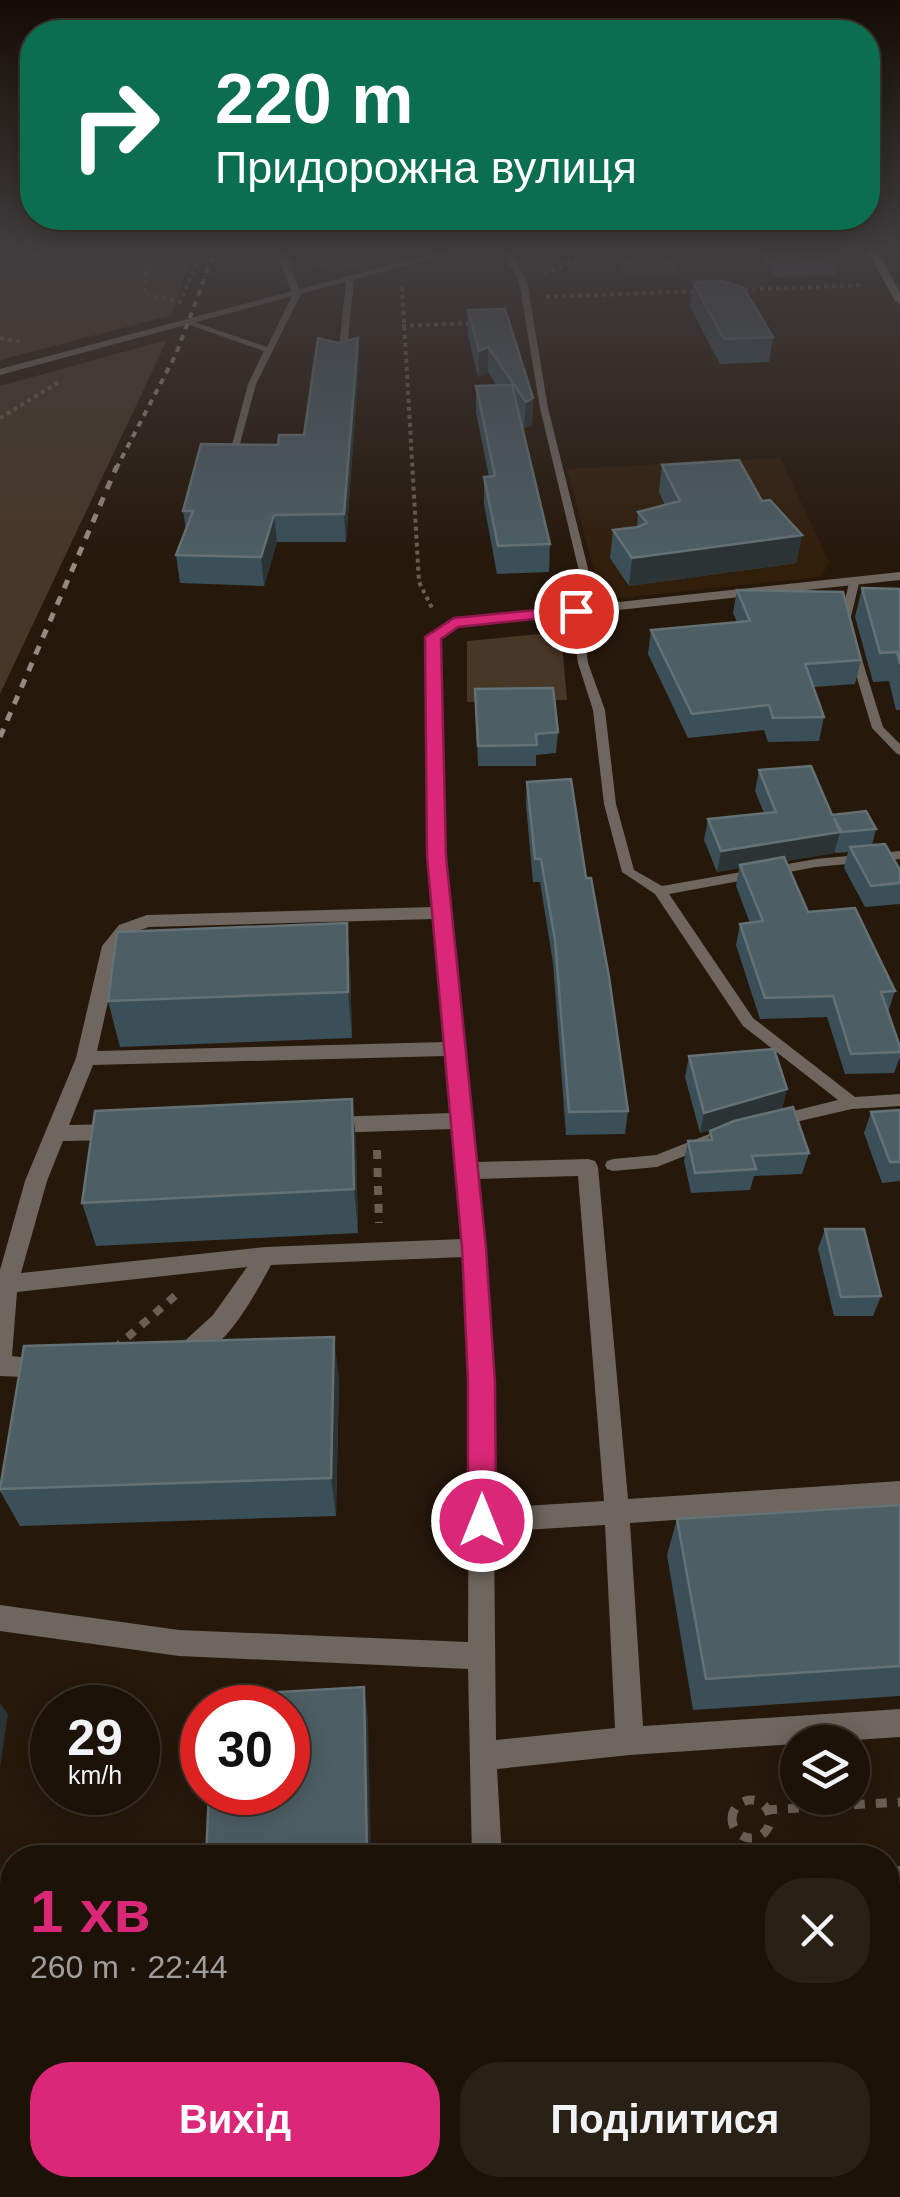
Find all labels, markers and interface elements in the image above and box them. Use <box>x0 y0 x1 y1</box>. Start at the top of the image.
icon: right <box>50 60 180 190</box>
text: 220 m <box>215 60 413 138</box>
text: Придорожна вулиця <box>215 142 637 193</box>
pin <box>534 569 619 654</box>
icon: arrive <box>549 584 604 639</box>
position arrow <box>430 1469 534 1573</box>
speed limit sign: 30 <box>180 1685 310 1815</box>
text: 29 <box>67 1710 123 1766</box>
map controls <box>780 1725 870 1815</box>
button: layers <box>780 1725 870 1815</box>
text: km/h <box>68 1761 122 1789</box>
text: 1 хв <box>30 1878 150 1945</box>
button: close <box>765 1878 870 1983</box>
text: 260 m · 22:44 <box>30 1949 227 1985</box>
button: Вихід <box>30 2062 440 2177</box>
button: Поділитися <box>460 2062 870 2177</box>

